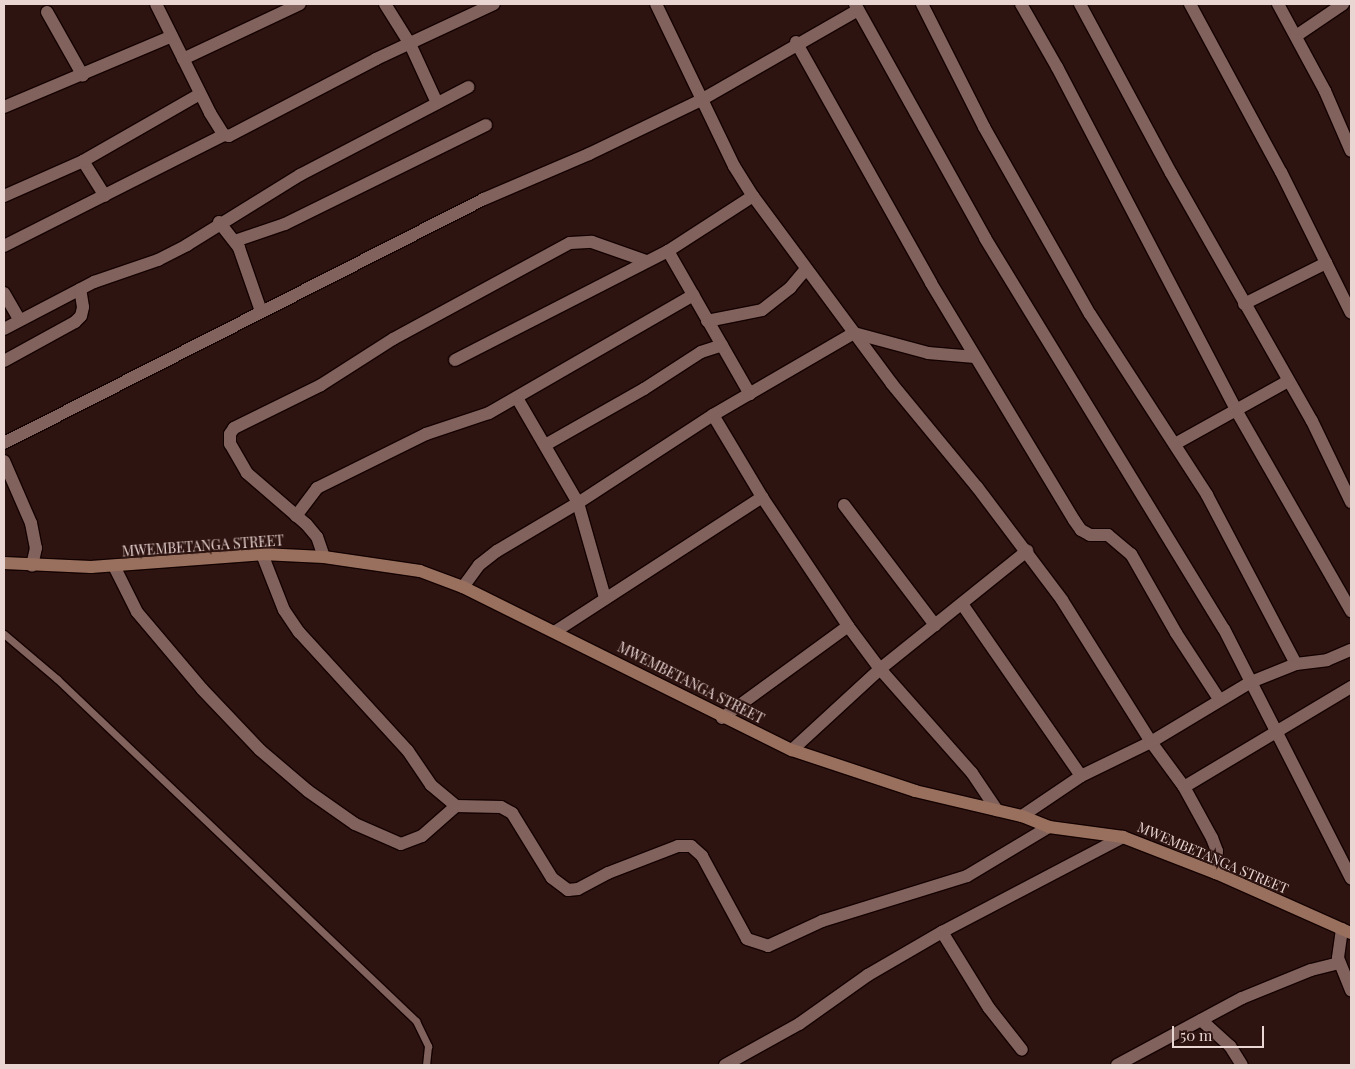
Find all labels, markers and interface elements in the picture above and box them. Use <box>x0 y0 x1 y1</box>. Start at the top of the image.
street label: MWEMBETANGA STREET <box>121 532 285 560</box>
street label: MWEMBETANGA STREET <box>615 639 767 727</box>
street label: MWEMBETANGA STREET <box>1135 819 1291 897</box>
scale bar <box>1175 1016 1268 1048</box>
text: 50 m <box>1180 1025 1212 1045</box>

